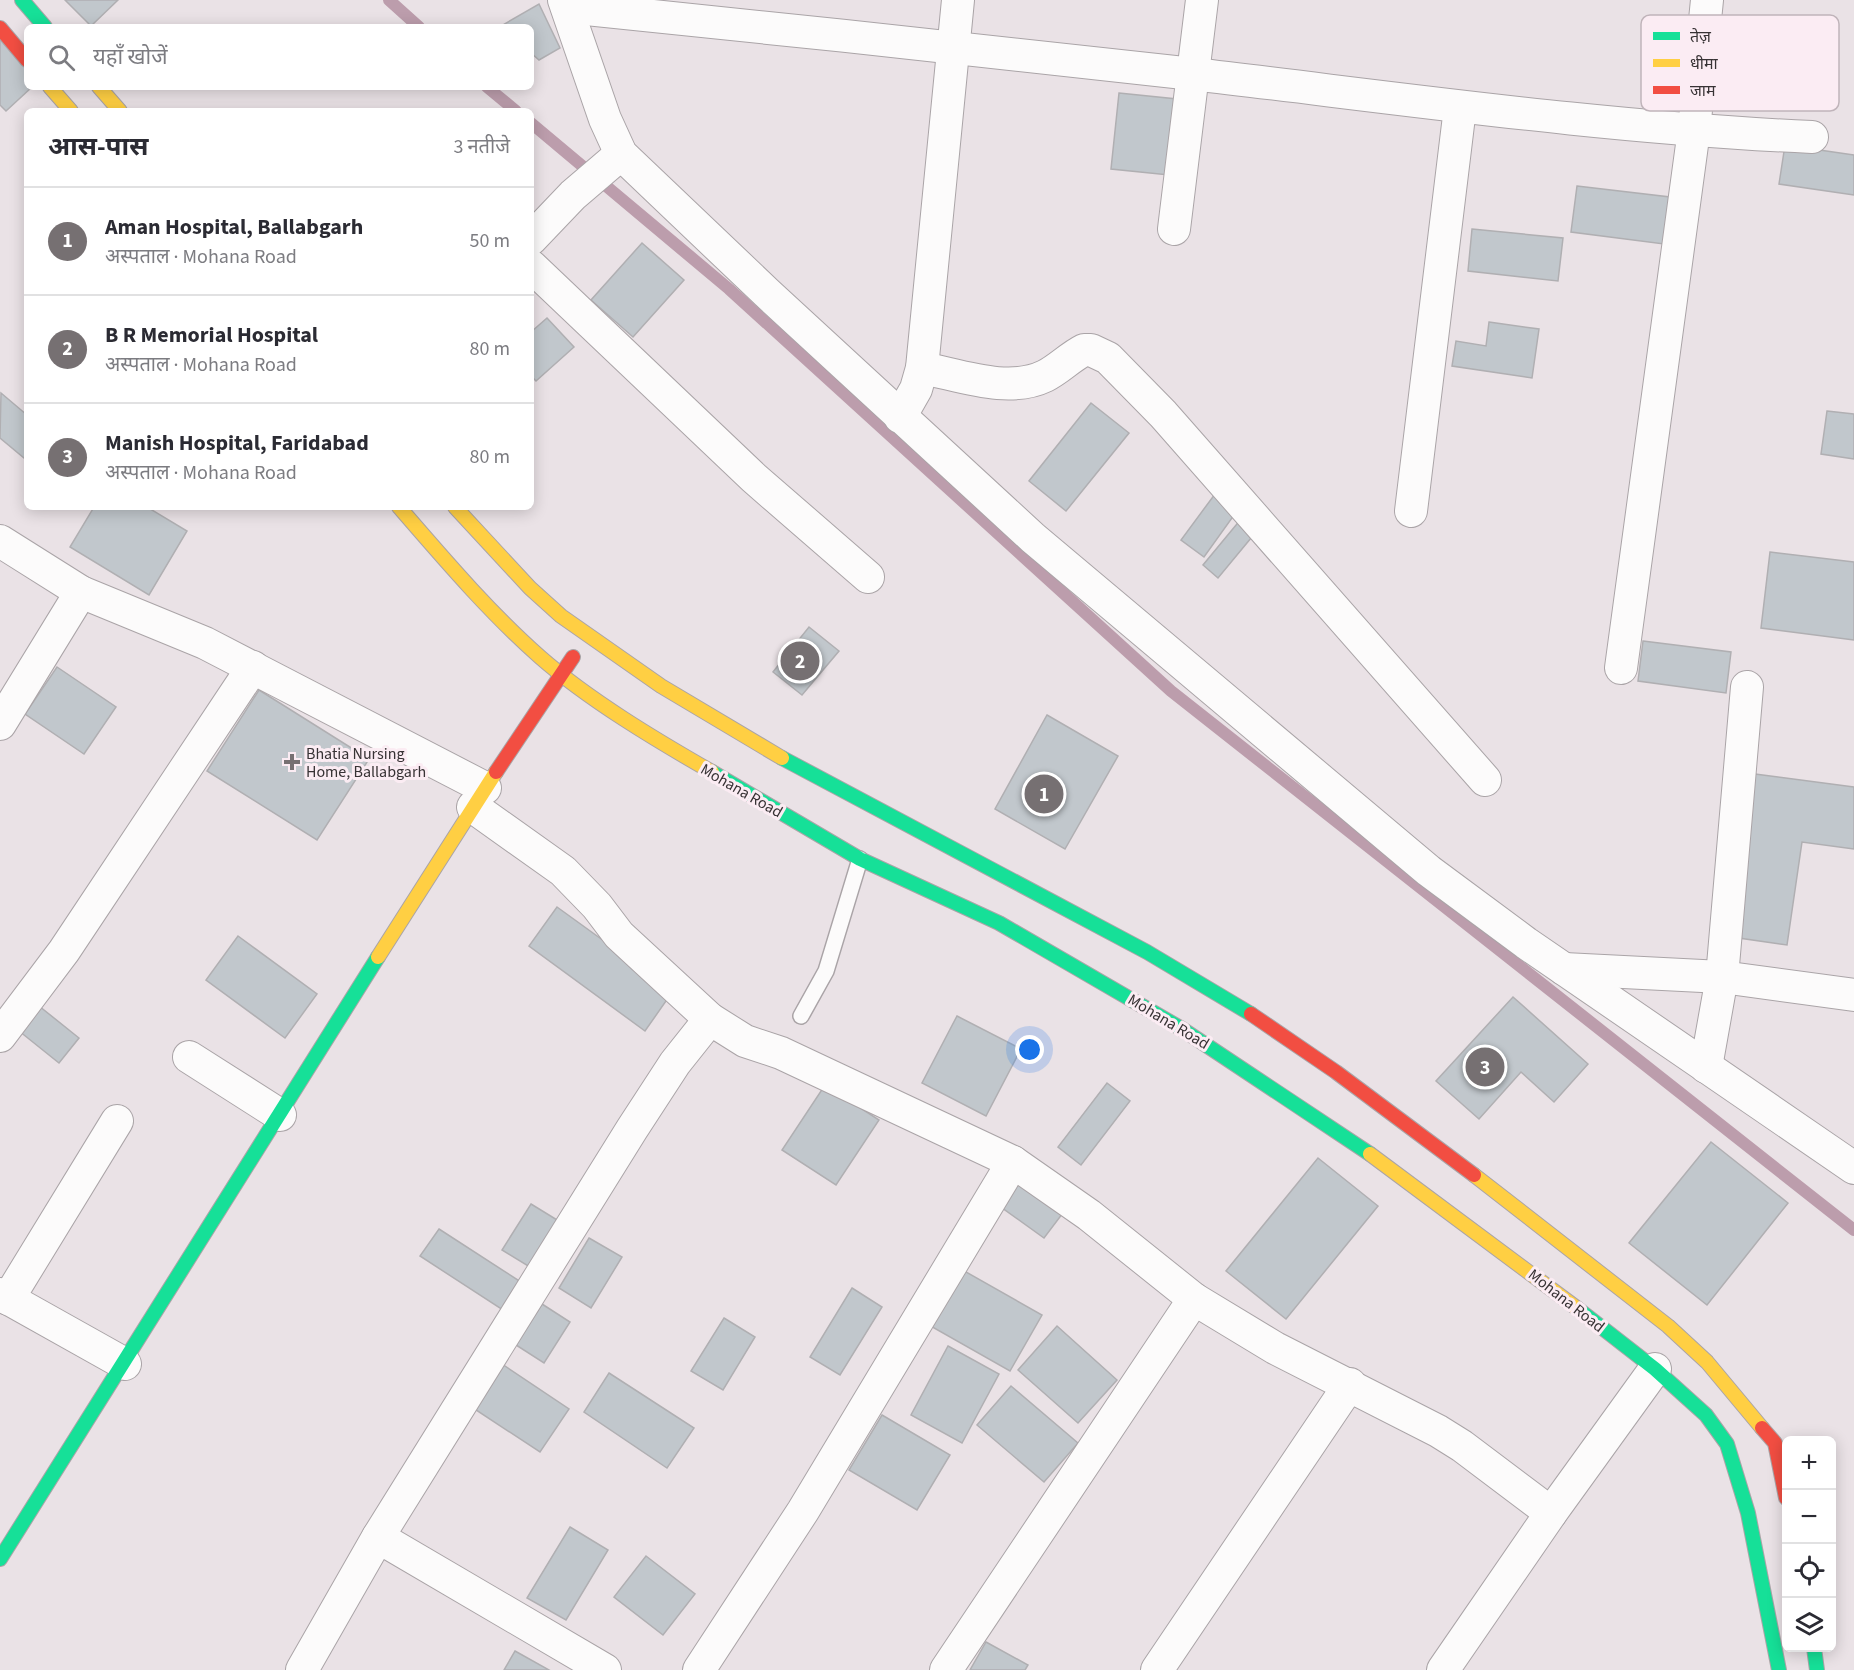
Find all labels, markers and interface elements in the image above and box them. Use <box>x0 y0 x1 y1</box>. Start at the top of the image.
legend <box>1641 15 1839 111</box>
search box <box>24 24 534 90</box>
text: तेज़ <box>1690 26 1712 48</box>
icon: search <box>45 41 78 74</box>
text: यहाँ खोजें <box>93 41 168 73</box>
text: धीमा <box>1690 53 1719 75</box>
text: जाम <box>1690 80 1716 102</box>
text: आस-पास <box>48 128 148 165</box>
text: 3 नतीजे <box>454 133 510 161</box>
text: Aman Hospital, Ballabgarh <box>105 211 363 243</box>
text: 1 <box>62 227 73 255</box>
text: 50 m <box>470 227 510 255</box>
text: अस्पताल · Mohana Road <box>105 243 297 271</box>
text: B R Memorial Hospital <box>105 319 318 351</box>
text: 2 <box>62 335 73 363</box>
text: 80 m <box>470 335 510 363</box>
text: अस्पताल · Mohana Road <box>105 351 297 379</box>
text: Manish Hospital, Faridabad <box>105 427 369 459</box>
text: 3 <box>62 443 73 471</box>
text: 80 m <box>470 443 510 471</box>
text: अस्पताल · Mohana Road <box>105 459 297 487</box>
pin: 2 <box>780 638 820 684</box>
place label: Bhatia Nursing Home, Ballabgarh <box>306 743 426 783</box>
marker: Bhatia Nursing Home, Ballabgarh <box>283 753 301 771</box>
street label: Mohana Road <box>696 758 787 823</box>
pin: 1 <box>1024 772 1064 816</box>
street label: Mohana Road <box>1124 989 1213 1055</box>
your location <box>1015 1035 1044 1064</box>
pin: 3 <box>1466 1044 1504 1090</box>
street label: Mohana Road <box>1524 1264 1609 1338</box>
map controls <box>1782 1436 1836 1652</box>
button: + <box>1782 1436 1836 1490</box>
button: − <box>1782 1490 1836 1544</box>
button: locate <box>1782 1544 1836 1598</box>
button: layers <box>1782 1598 1836 1652</box>

